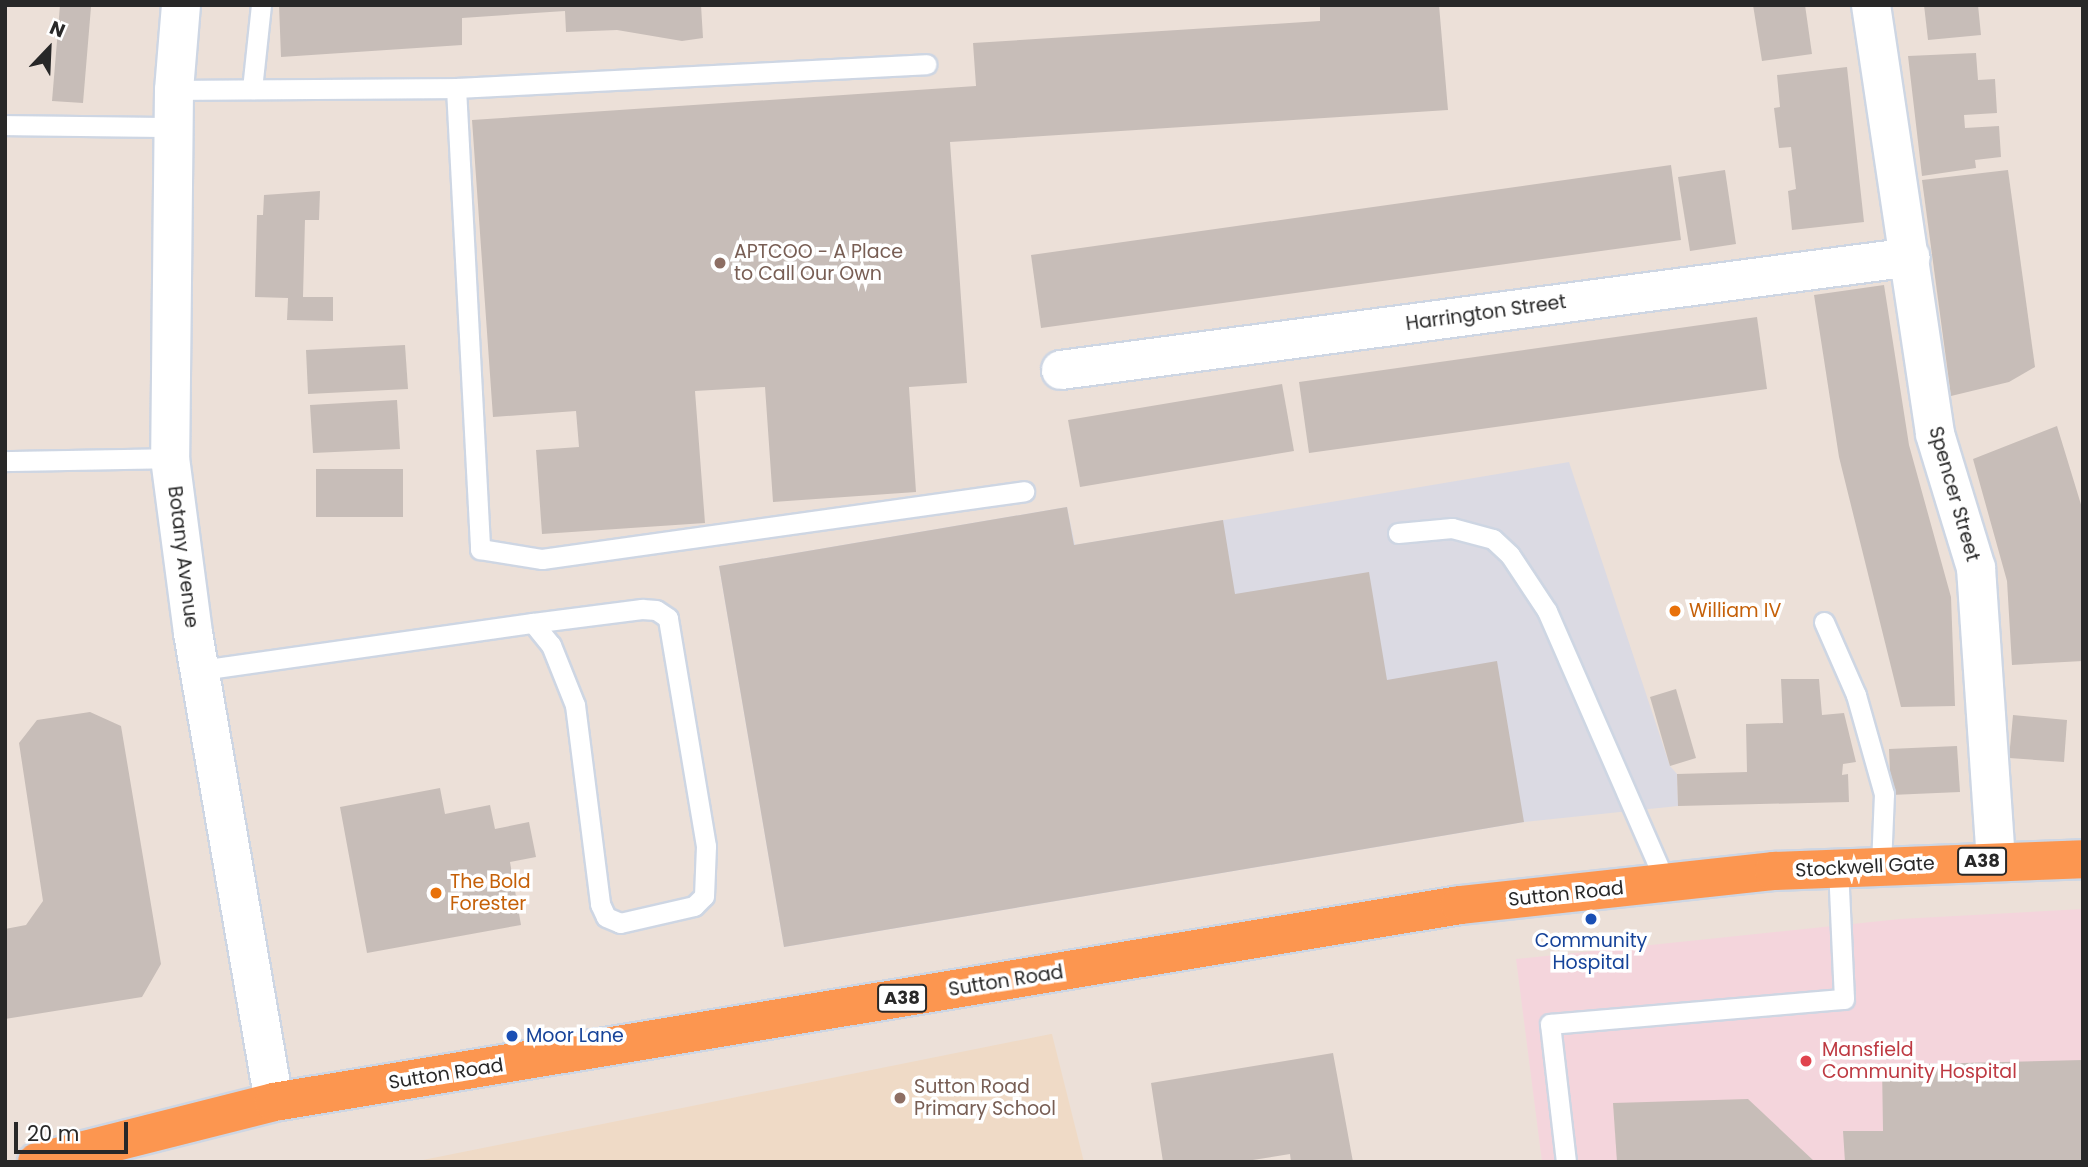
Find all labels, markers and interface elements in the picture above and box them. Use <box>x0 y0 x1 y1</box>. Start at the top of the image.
north arrow <box>14 14 84 84</box>
text: N <box>46 14 69 44</box>
place label: APTCOO - A Place to Call Our Own <box>734 241 903 285</box>
marker: APTCOO - A Place to Call Our Own <box>712 255 728 271</box>
street label: Harrington Street <box>1404 290 1568 336</box>
street label: Spencer Street <box>1924 424 1984 564</box>
street label: Botany Avenue <box>163 485 203 629</box>
place label: William IV <box>1689 600 1781 622</box>
marker: William IV <box>1667 603 1683 619</box>
road number: A38 <box>1956 846 2008 876</box>
street label: Stockwell Gate <box>1795 852 1935 882</box>
place label: The Bold Forester <box>450 871 531 915</box>
street label: Sutton Road <box>1507 877 1625 911</box>
marker: The Bold Forester <box>428 885 444 901</box>
marker: Community Hospital <box>1583 911 1599 927</box>
place label: Community Hospital <box>1535 930 1647 974</box>
street label: Sutton Road <box>947 961 1065 1001</box>
road number: A38 <box>876 984 928 1013</box>
place label: Moor Lane <box>526 1025 624 1047</box>
marker: Moor Lane <box>504 1028 520 1044</box>
place label: Mansfield Community Hospital <box>1822 1039 2017 1083</box>
marker: Mansfield Community Hospital <box>1796 1051 1816 1071</box>
street label: Sutton Road <box>387 1054 505 1094</box>
place label: Sutton Road Primary School <box>914 1076 1056 1120</box>
marker: Sutton Road Primary School <box>892 1090 908 1106</box>
scale bar <box>18 1108 131 1152</box>
text: 20 m <box>27 1119 80 1148</box>

